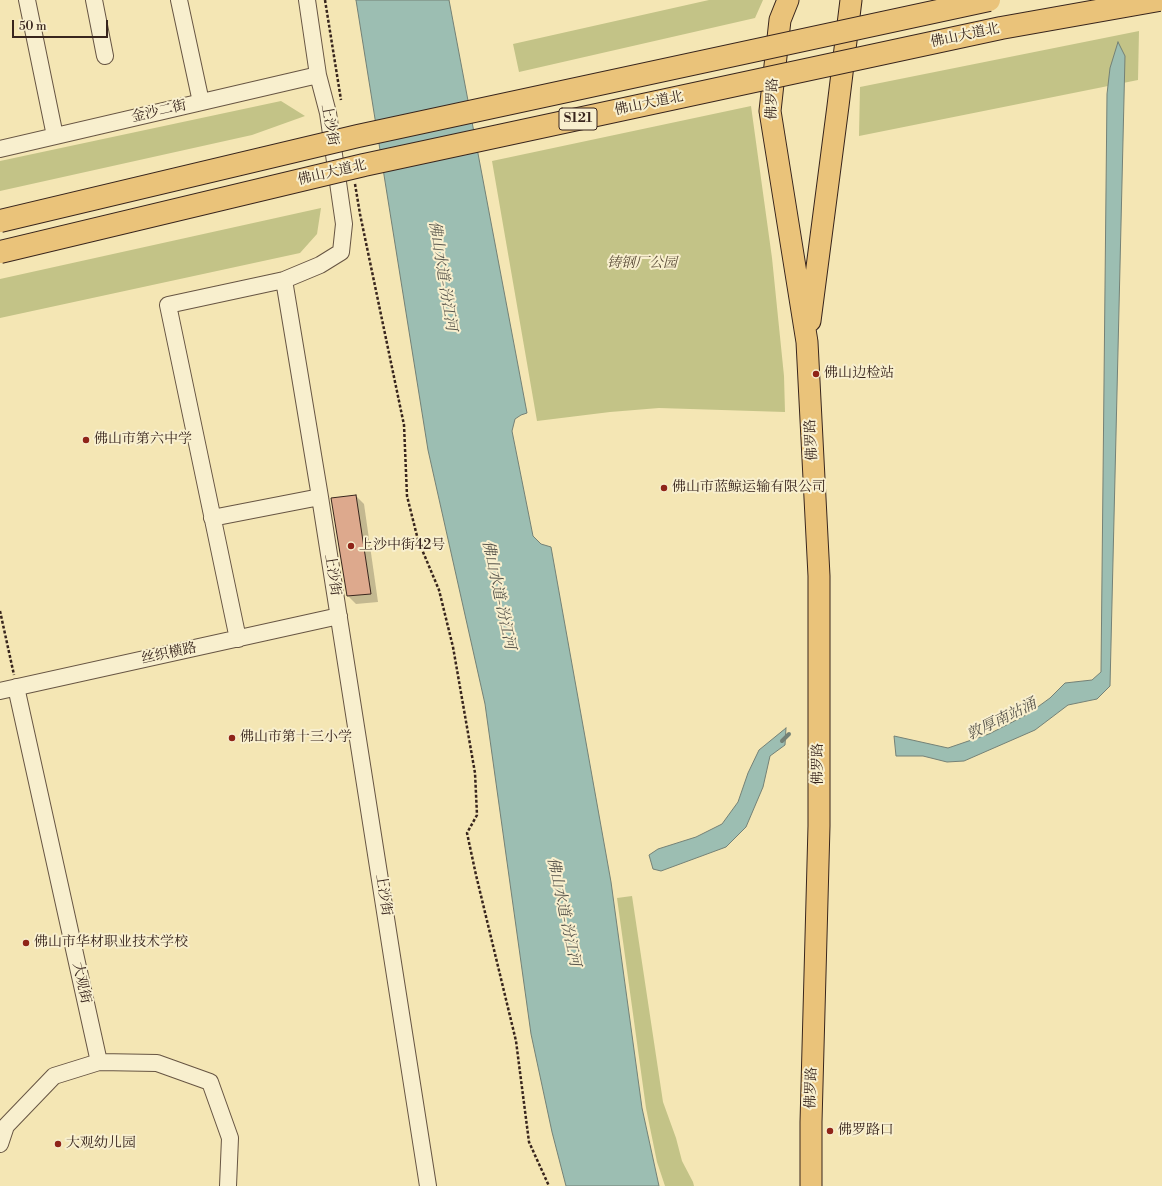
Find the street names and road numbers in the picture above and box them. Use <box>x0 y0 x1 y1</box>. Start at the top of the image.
street label: 佛山大道北 <box>929 21 1001 51</box>
street label: 佛罗路 <box>764 78 782 120</box>
street label: 佛山大道北 <box>613 89 685 119</box>
street label: 金沙二街 <box>130 98 188 126</box>
street label: 上沙街 <box>317 103 341 147</box>
road number: S121 <box>559 108 597 130</box>
street label: 佛山大道北 <box>296 157 368 189</box>
street label: 佛罗路 <box>803 419 821 461</box>
street label: 上沙街 <box>320 553 344 597</box>
street label: 丝织横路 <box>140 640 198 668</box>
street label: 佛罗路 <box>811 743 827 785</box>
street label: 上沙街 <box>371 873 395 917</box>
street label: 大观街 <box>68 961 94 1005</box>
street label: 佛罗路 <box>803 1067 821 1109</box>

